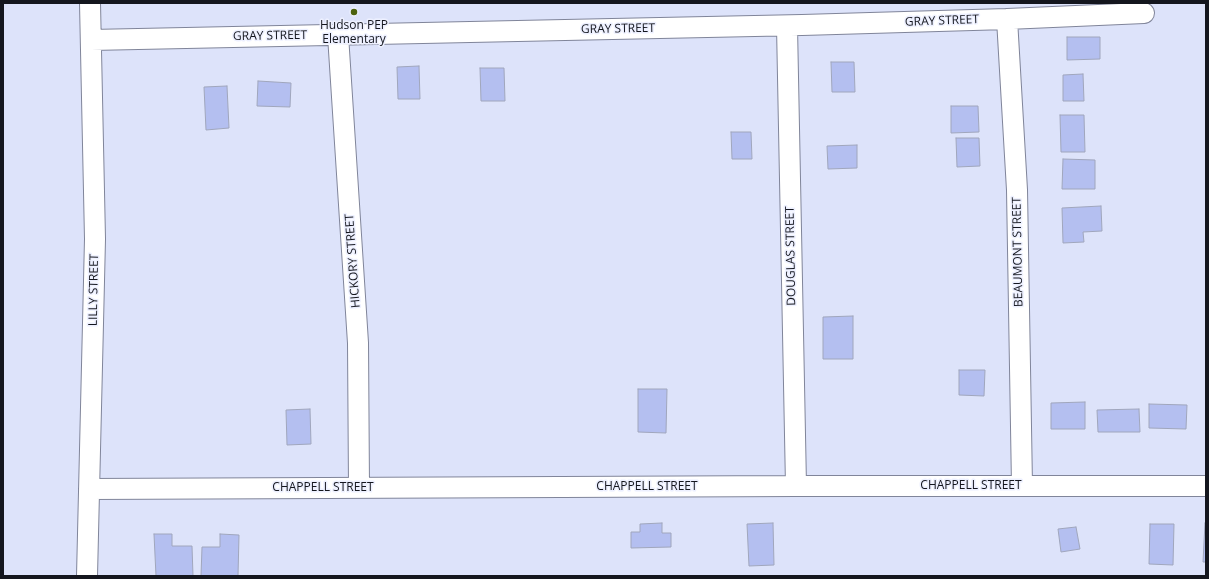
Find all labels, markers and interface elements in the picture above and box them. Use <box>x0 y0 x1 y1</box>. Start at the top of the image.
marker: Hudson PEP Elementary <box>349 7 359 17</box>
street label: GRAY STREET <box>905 13 979 29</box>
place label: Hudson PEP Elementary <box>320 19 388 47</box>
street label: GRAY STREET <box>581 21 655 37</box>
street label: GRAY STREET <box>233 28 307 44</box>
street label: BEAUMONT STREET <box>1010 197 1026 307</box>
street label: DOUGLAS STREET <box>783 206 799 306</box>
street label: HICKORY STREET <box>343 214 363 308</box>
street label: LILLY STREET <box>86 254 102 326</box>
street label: CHAPPELL STREET <box>920 479 1022 493</box>
street label: CHAPPELL STREET <box>596 480 698 494</box>
street label: CHAPPELL STREET <box>272 481 374 495</box>

